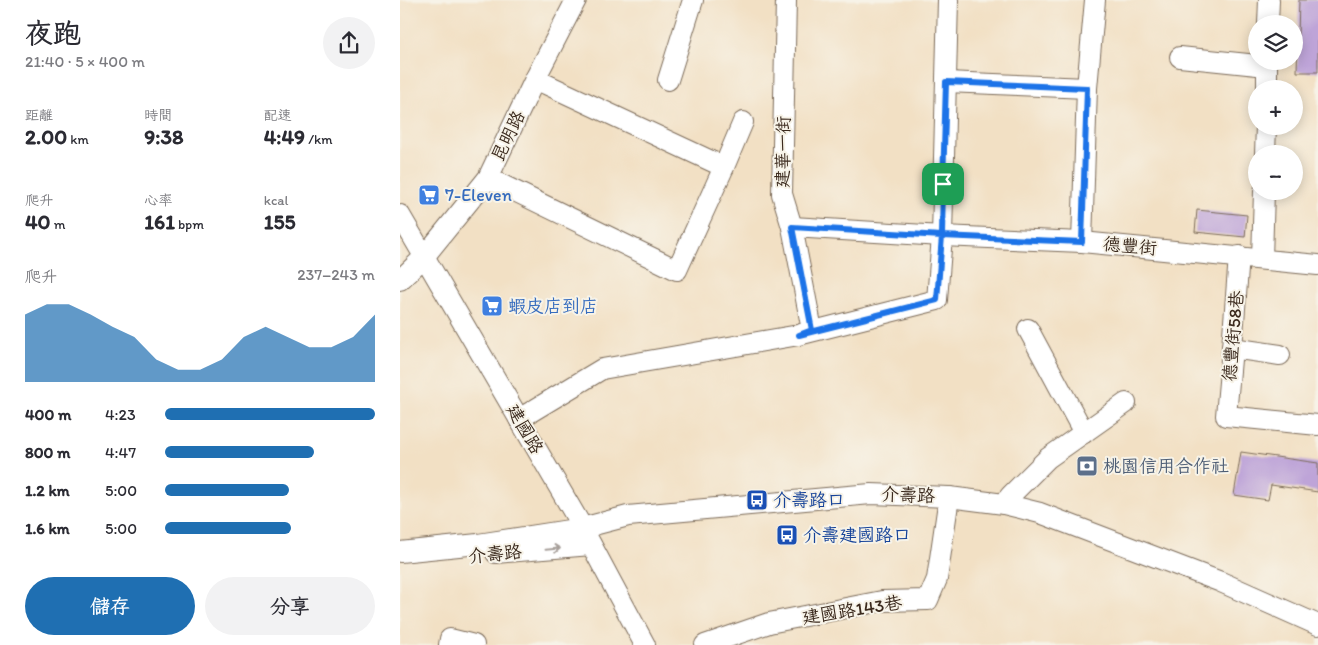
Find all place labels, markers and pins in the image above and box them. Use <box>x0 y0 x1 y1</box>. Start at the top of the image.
pin <box>922 163 964 205</box>
supermarket icon: 7-Eleven <box>417 183 441 207</box>
place label: 7-Eleven <box>445 184 512 206</box>
supermarket icon: 蝦皮店到店 <box>480 294 504 318</box>
place label: 蝦皮店到店 <box>508 295 598 317</box>
bank icon: 桃園信用合作社 <box>1075 454 1099 478</box>
place label: 桃園信用合作社 <box>1103 455 1229 477</box>
bus stop icon: 介壽路口 <box>745 488 769 512</box>
place label: 介壽路口 <box>773 489 845 511</box>
bus stop icon: 介壽建國路口 <box>775 523 799 547</box>
place label: 介壽建國路口 <box>803 524 911 546</box>

